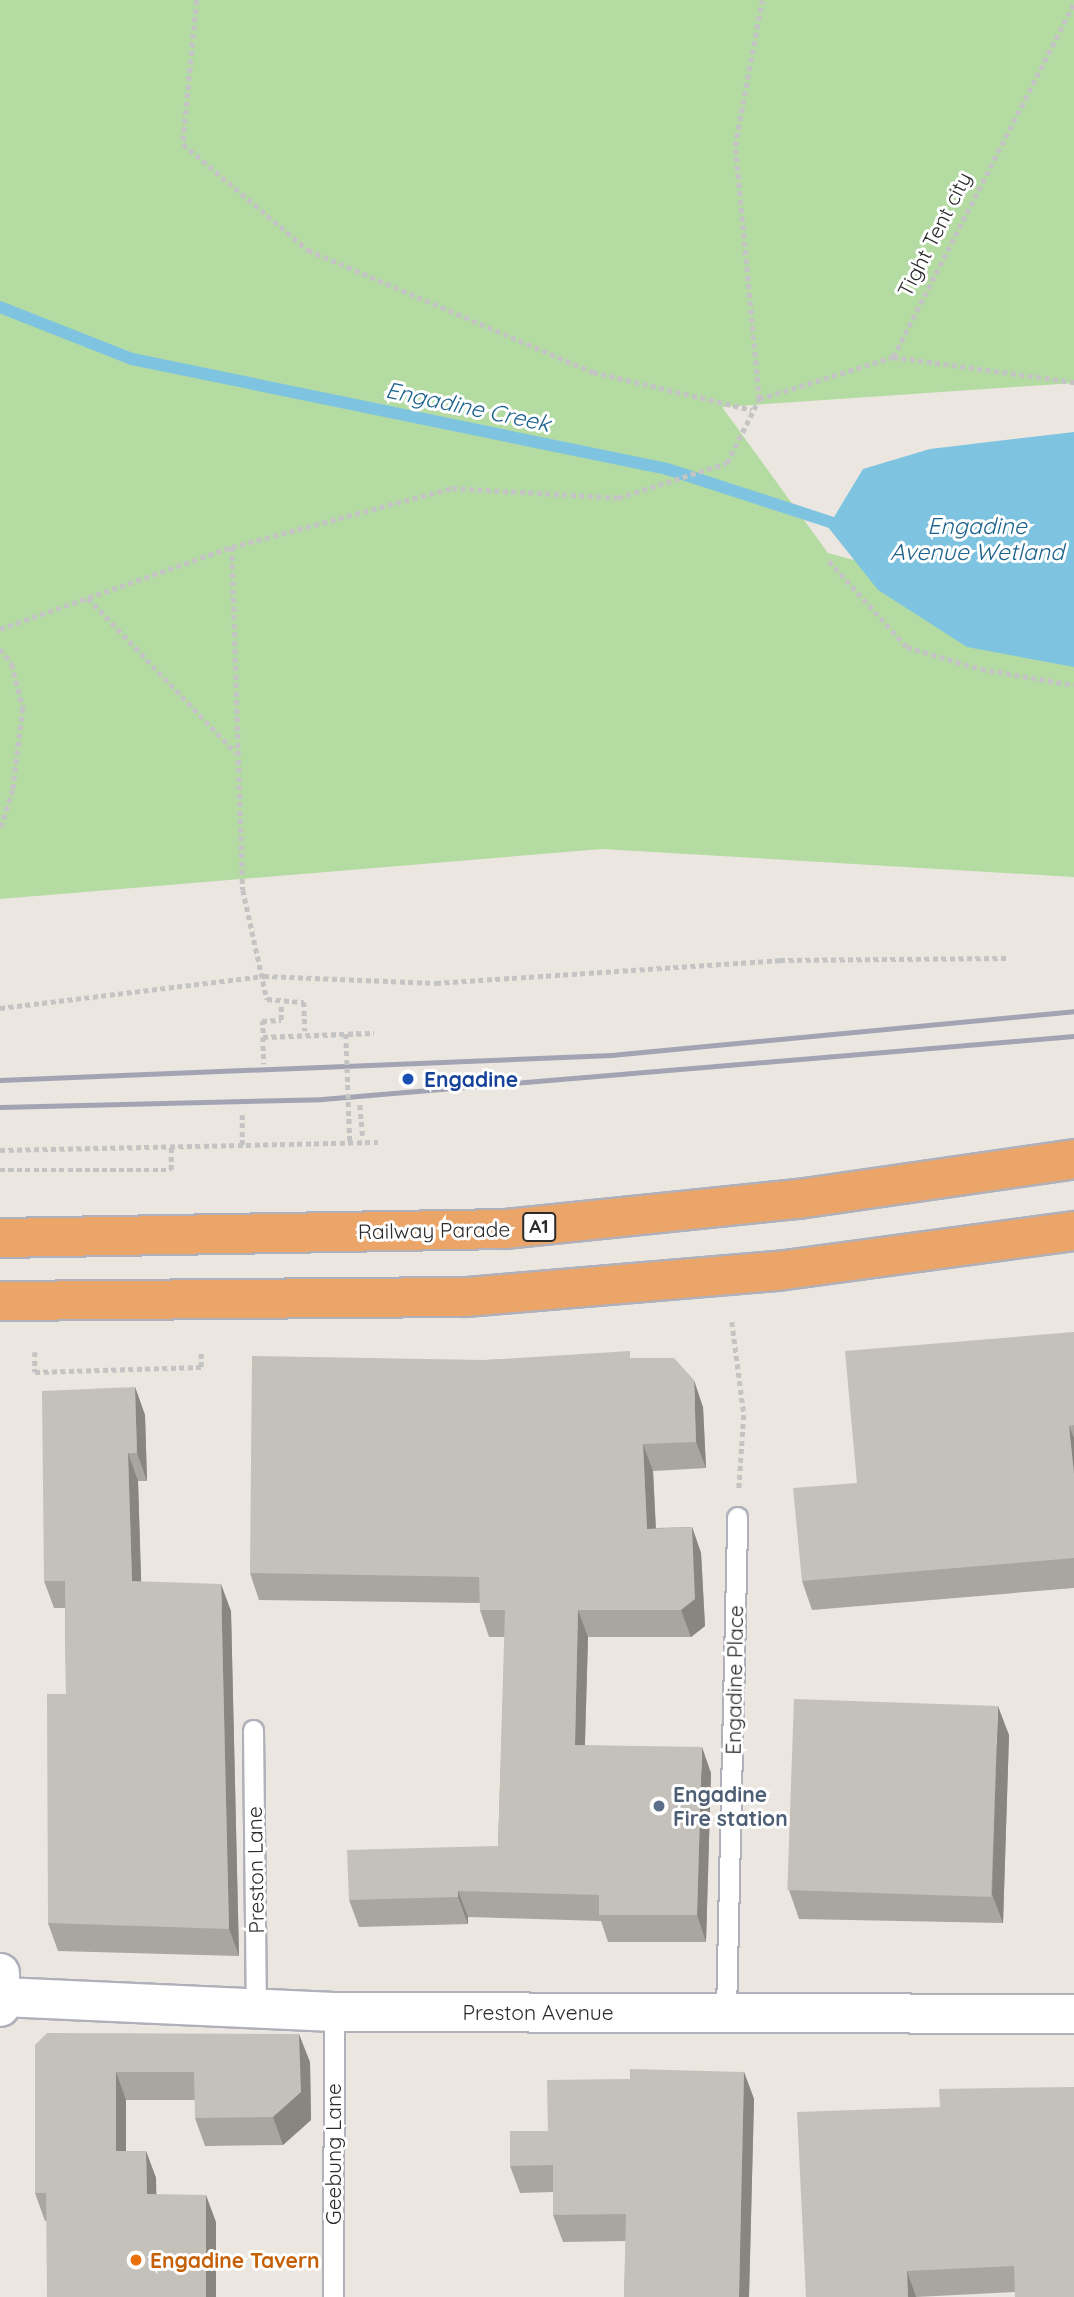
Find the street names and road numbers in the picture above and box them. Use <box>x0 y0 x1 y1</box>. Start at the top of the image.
street label: Tight Tent city <box>892 167 976 301</box>
road number: A1 <box>522 1212 556 1242</box>
street label: Railway Parade <box>358 1216 510 1244</box>
street label: Engadine Place <box>720 1605 748 1755</box>
street label: Preston Lane <box>241 1806 269 1934</box>
street label: Preston Avenue <box>462 1999 614 2025</box>
street label: Geebung Lane <box>320 2083 346 2225</box>

